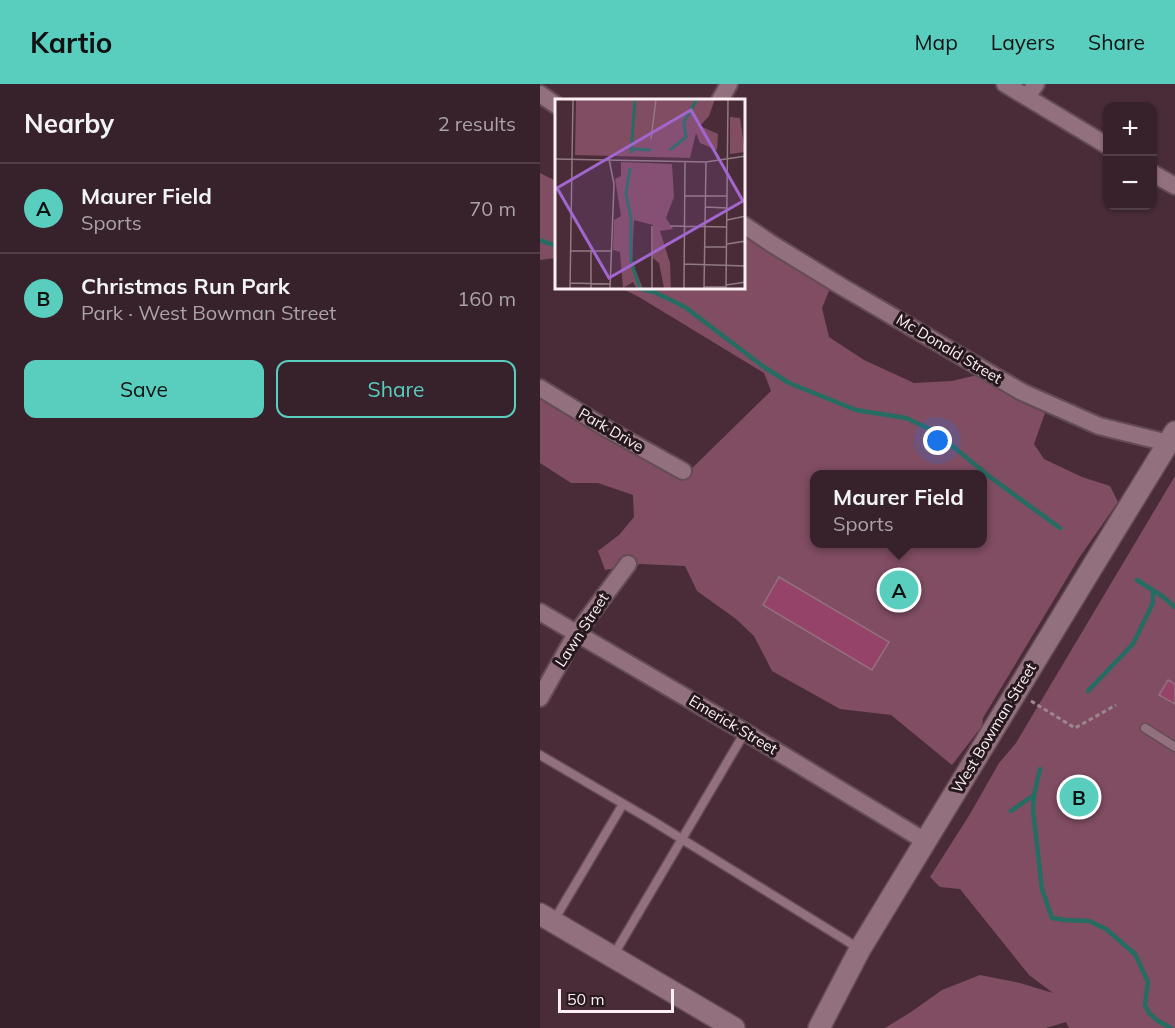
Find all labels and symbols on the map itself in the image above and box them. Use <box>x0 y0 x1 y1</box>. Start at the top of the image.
inset map <box>555 99 746 290</box>
street label: Mc Donald Street <box>893 310 1005 388</box>
street label: Park Drive <box>575 403 647 456</box>
your location <box>923 426 952 455</box>
pin: A <box>880 568 918 612</box>
street label: Lawn Street <box>551 589 613 670</box>
street label: West Bowman Street <box>947 659 1040 796</box>
street label: Emerick Street <box>686 691 781 758</box>
pin: B <box>1060 774 1098 820</box>
scale bar <box>558 986 674 1014</box>

